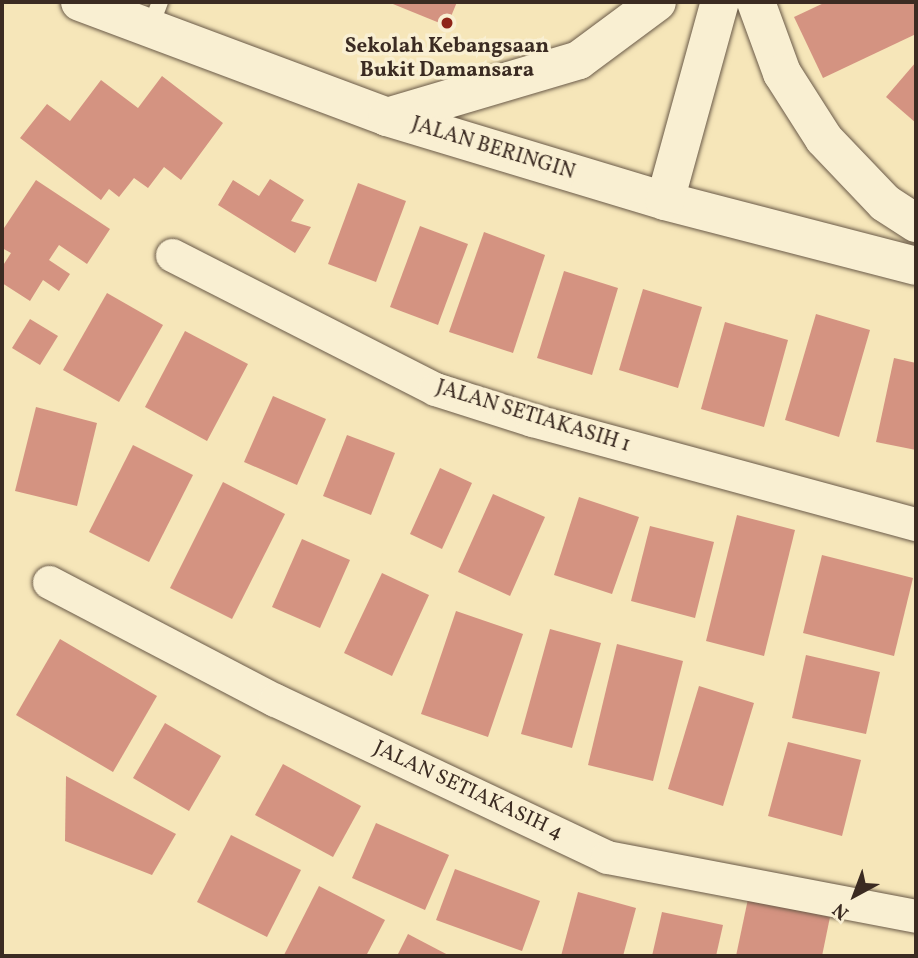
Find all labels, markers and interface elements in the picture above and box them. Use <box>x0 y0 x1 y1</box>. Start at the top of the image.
marker: Sekolah Kebangsaan Bukit Damansara <box>439 15 455 31</box>
place label: Sekolah Kebangsaan Bukit Damansara <box>345 34 549 84</box>
street label: JALAN BERINGIN <box>408 112 578 186</box>
street label: JALAN SETIAKASIH 1 <box>433 375 633 459</box>
street label: JALAN SETIAKASIH 4 <box>369 736 567 846</box>
north arrow <box>820 860 890 930</box>
text: N <box>827 897 855 925</box>

